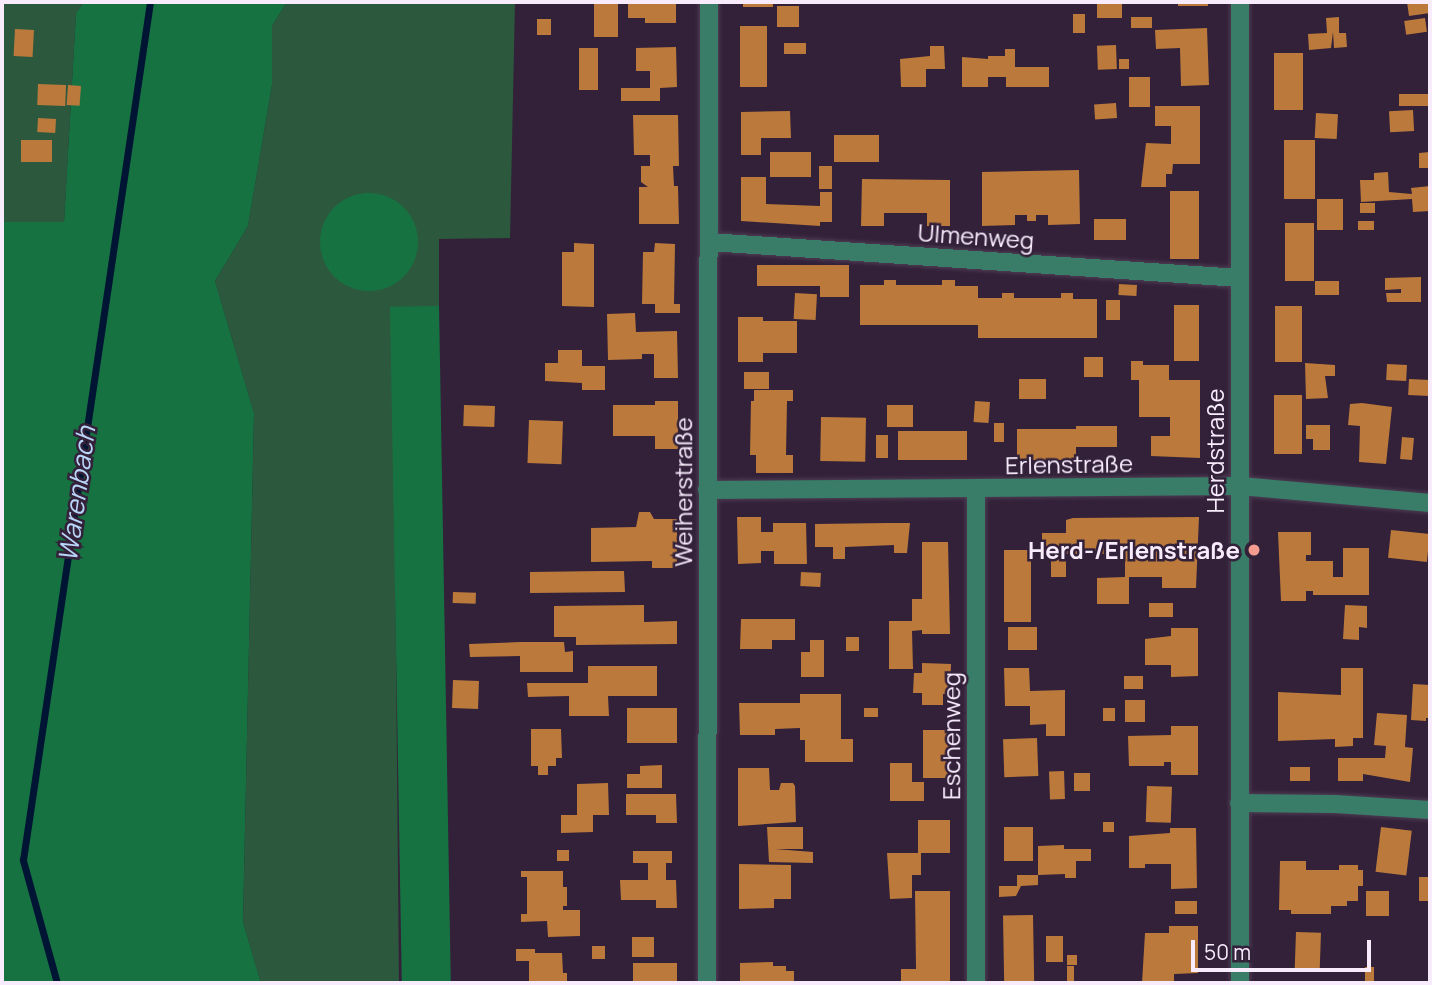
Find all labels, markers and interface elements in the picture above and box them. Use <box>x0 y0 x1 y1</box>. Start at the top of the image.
street label: Ulmenweg <box>917 218 1035 254</box>
street label: Herdstraße <box>1201 388 1229 514</box>
street label: Weiherstraße <box>669 417 697 567</box>
water label: Warenbach <box>52 424 102 564</box>
street label: Erlenstraße <box>1005 448 1133 480</box>
place label: Herd-/Erlenstraße <box>1028 536 1240 564</box>
marker: Herd-/Erlenstraße <box>1246 542 1262 558</box>
street label: Eschenweg <box>937 672 965 800</box>
scale bar <box>1194 926 1374 970</box>
text: 50 m <box>1204 938 1251 966</box>

